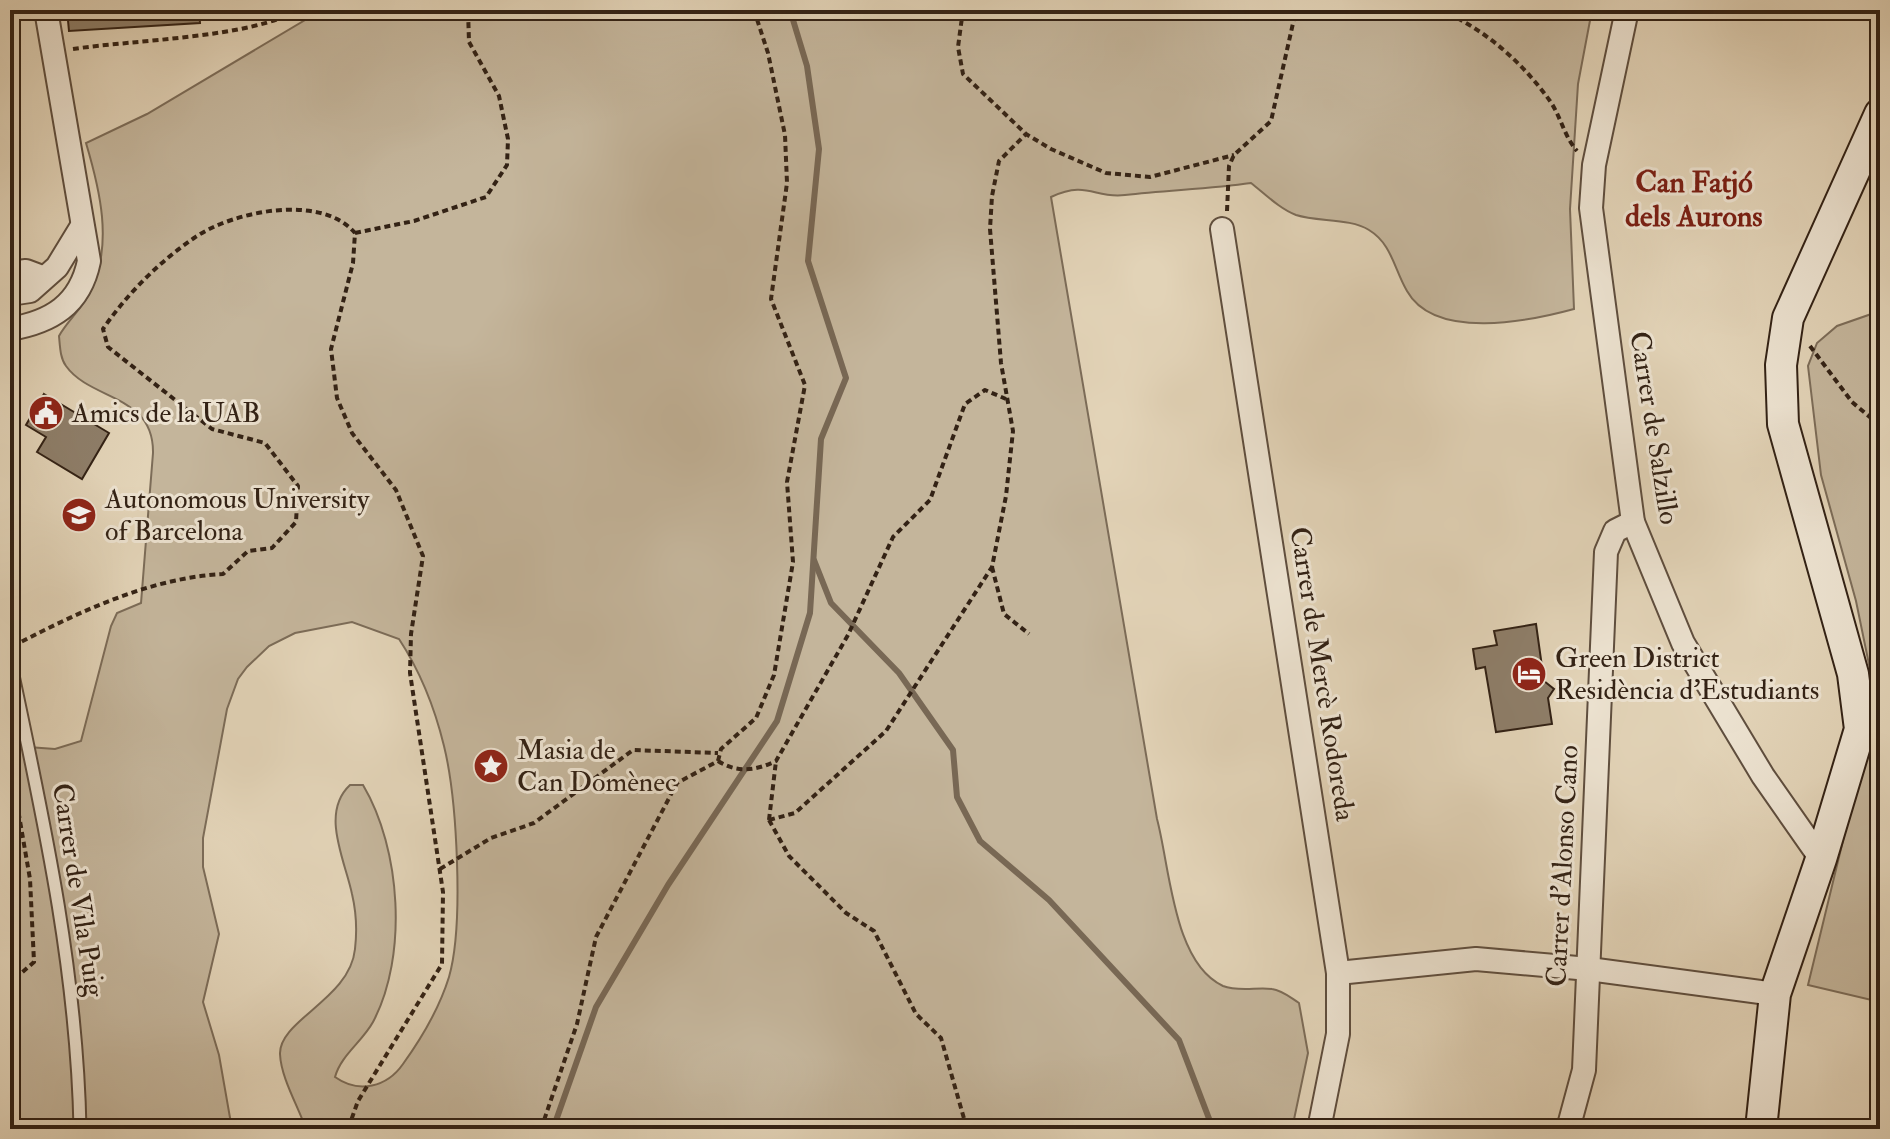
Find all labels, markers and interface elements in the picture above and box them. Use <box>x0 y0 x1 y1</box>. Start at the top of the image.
district label: Can Fatjó dels Aurons <box>1625 164 1763 235</box>
street label: Carrer de Salzillo <box>1621 329 1687 527</box>
public building icon: Amics de la UAB <box>27 394 65 432</box>
place label: Amics de la UAB <box>71 396 260 431</box>
place label: Autonomous University of Barcelona <box>104 482 370 549</box>
school or university icon: Autonomous University of Barcelona <box>60 496 98 534</box>
street label: Carrer de Mercè Rodoreda <box>1281 524 1363 824</box>
place label: Green District Residència d'Estudiants <box>1555 641 1819 708</box>
hotel icon: Green District Residència d'Estudiants <box>1510 655 1548 693</box>
place label: Masia de Can Domènec <box>517 733 676 800</box>
street label: Carrer d'Alonso Cano <box>1539 744 1587 988</box>
place icon: Masia de Can Domènec <box>472 747 510 785</box>
street label: Carrer de Vila Puig <box>44 781 112 1001</box>

